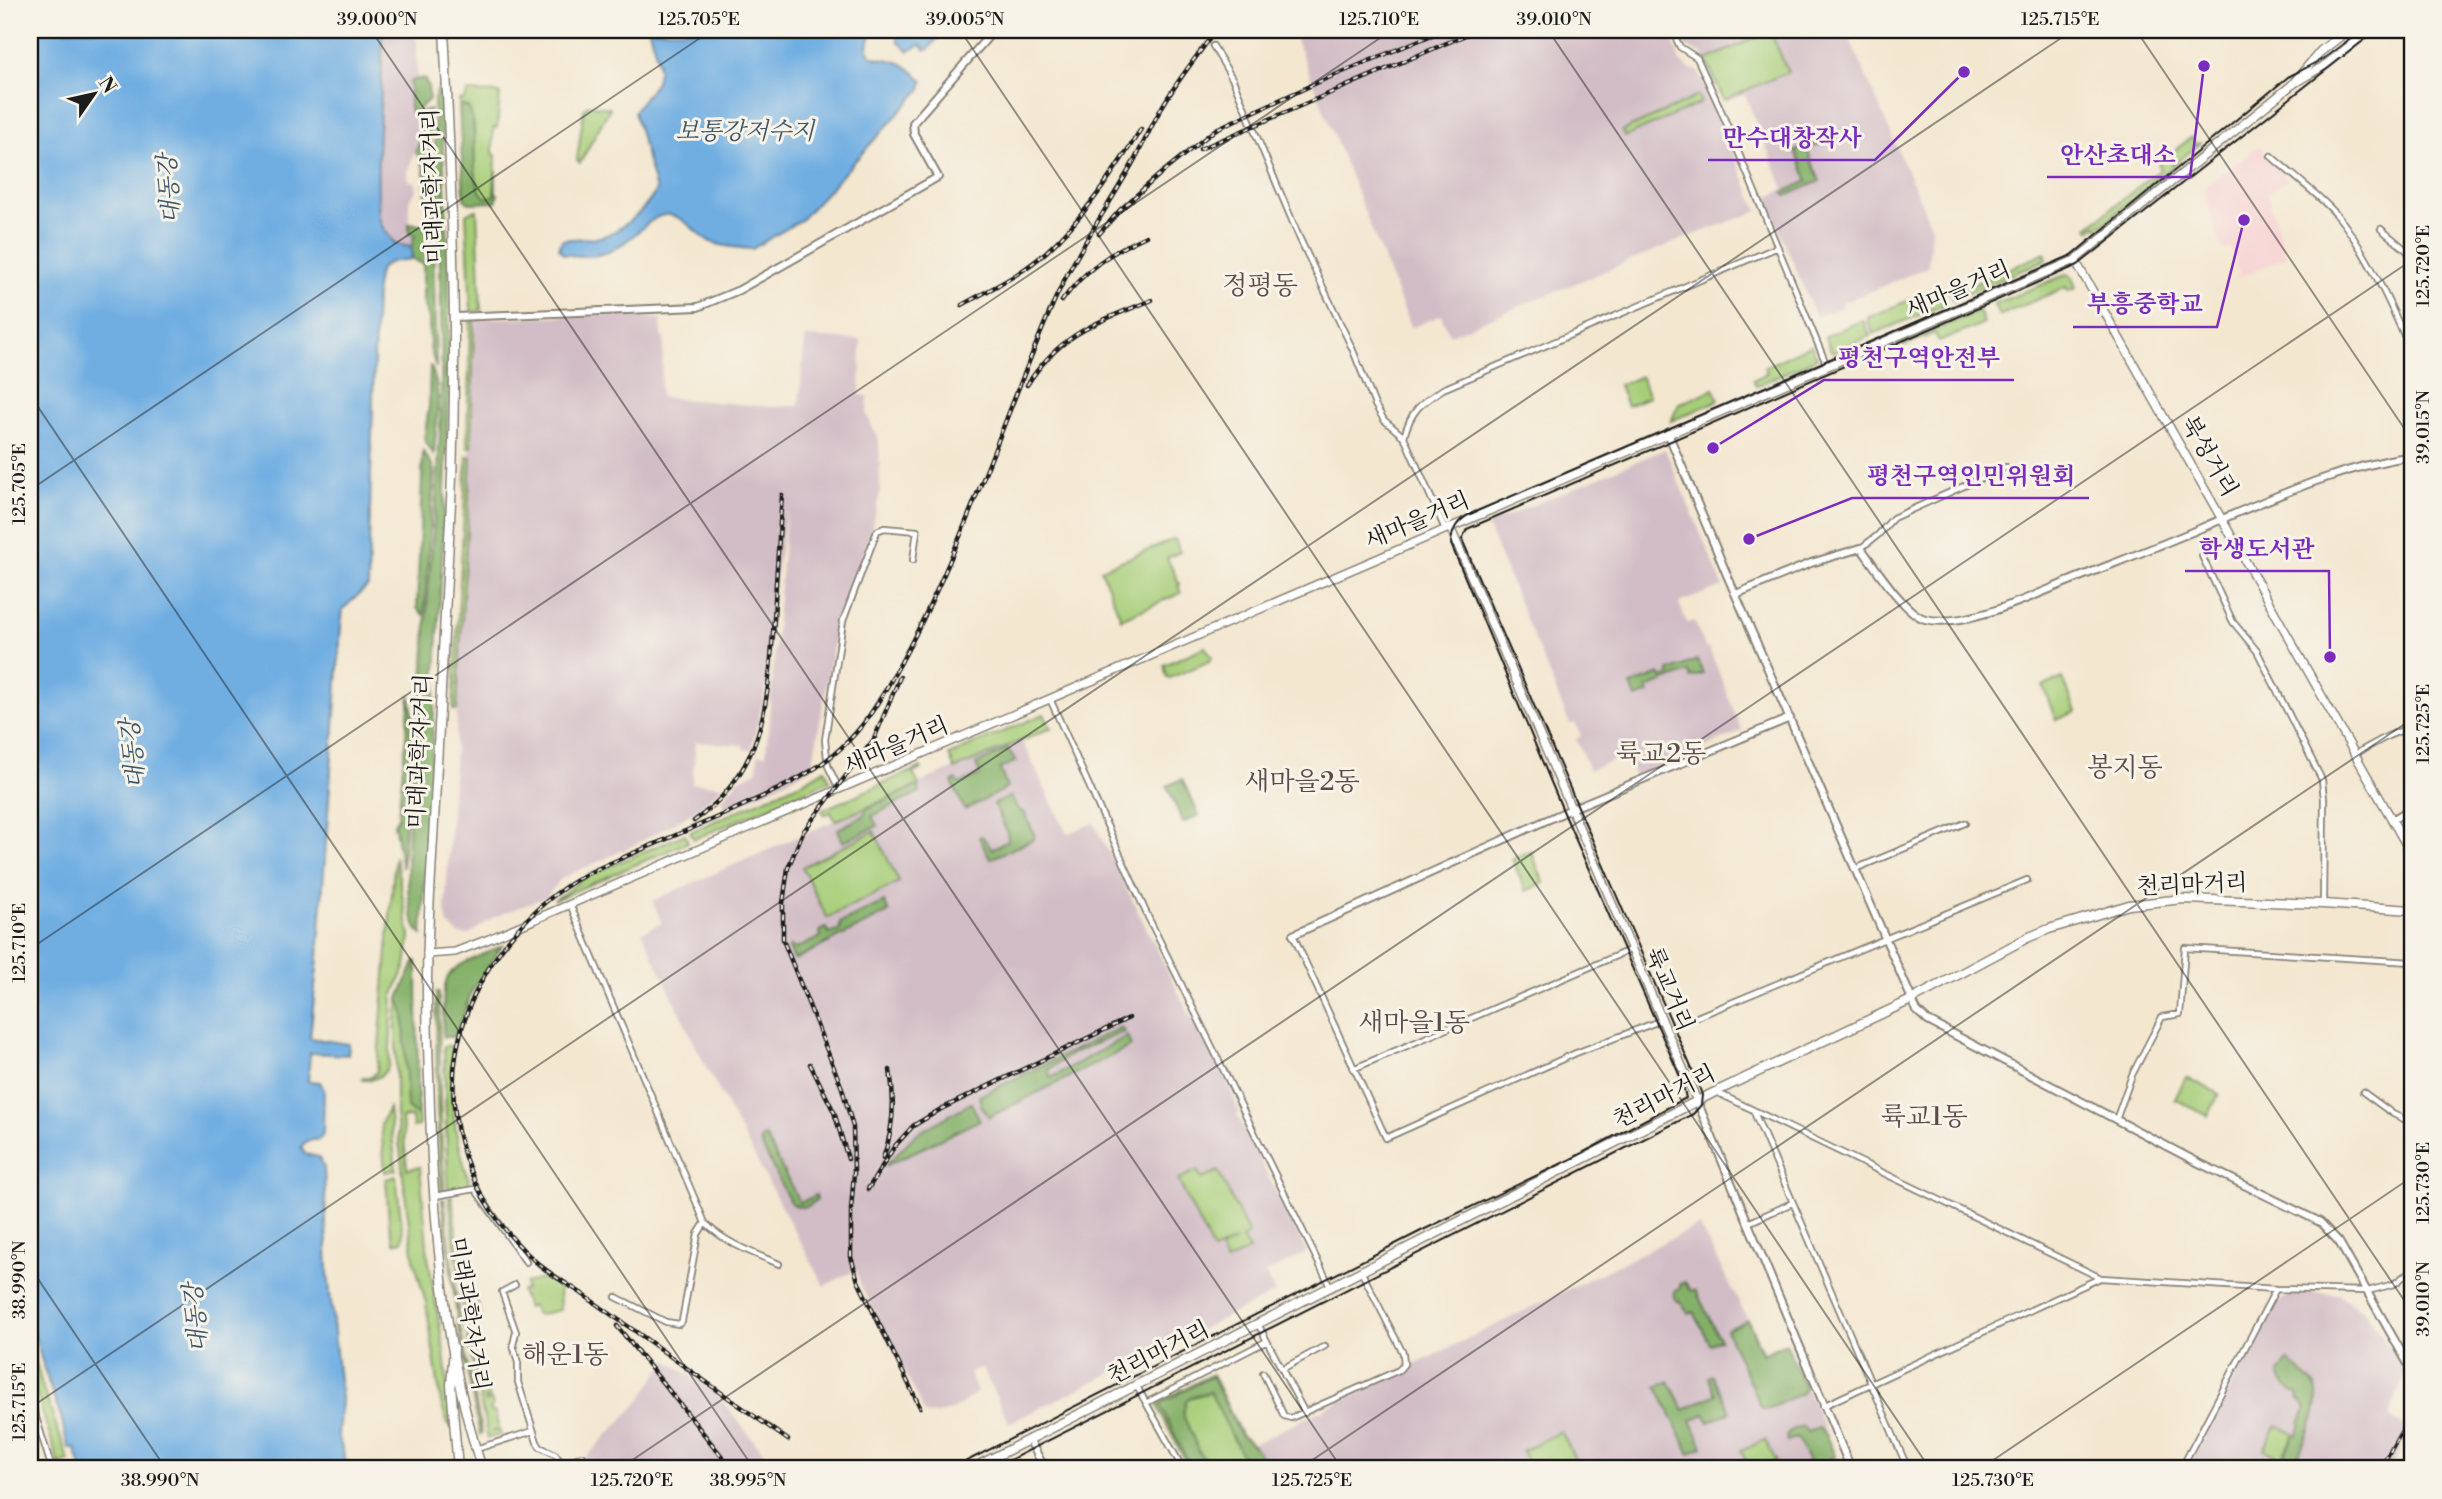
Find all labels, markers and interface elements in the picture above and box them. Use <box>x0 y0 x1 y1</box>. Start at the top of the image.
text: 39.000°N <box>337 8 418 31</box>
text: 125.705°E <box>658 8 740 31</box>
text: 39.005°N <box>926 8 1005 31</box>
text: 125.710°E <box>1339 8 1419 31</box>
text: 39.010°N <box>1516 8 1592 31</box>
text: 125.715°E <box>2021 8 2099 31</box>
north arrow <box>60 60 130 130</box>
text: N <box>93 72 121 98</box>
street label: 미래과학자거리 <box>416 108 450 264</box>
callout: 만수대창작사 <box>1708 115 1875 160</box>
water label: 보통강저수지 <box>675 117 816 147</box>
text: 만수대창작사 <box>1722 124 1862 154</box>
callout: 안산초대소 <box>2047 132 2190 177</box>
text: 안산초대소 <box>2060 141 2176 171</box>
water label: 대동강 <box>152 149 187 225</box>
text: 125.720°E <box>2412 225 2435 307</box>
street label: 새마을거리 <box>1902 255 2015 325</box>
district label: 정평동 <box>1222 270 1298 302</box>
callout: 부흥중학교 <box>2073 282 2217 327</box>
text: 부흥중학교 <box>2087 290 2203 320</box>
callout: 평천구역안전부 <box>1824 335 2014 380</box>
text: 평천구역안전부 <box>1838 344 2000 374</box>
text: 39.015°N <box>2412 389 2435 464</box>
street label: 북성거리 <box>2175 411 2243 502</box>
text: 125.705°E <box>8 443 31 525</box>
callout: 평천구역인민위원회 <box>1852 453 2089 498</box>
text: 평천구역인민위원회 <box>1867 462 2075 492</box>
street label: 새마을거리 <box>1361 486 1474 556</box>
callout: 학생도서관 <box>2185 526 2329 571</box>
text: 학생도서관 <box>2199 535 2315 565</box>
street label: 미래과학자거리 <box>402 673 438 829</box>
text: 125.725°E <box>2412 684 2435 764</box>
street label: 새마을거리 <box>840 711 953 781</box>
water label: 대동강 <box>115 714 153 790</box>
district label: 륙교2동 <box>1616 738 1706 770</box>
district label: 봉지동 <box>2087 752 2163 784</box>
district label: 새마을2동 <box>1244 766 1360 798</box>
street label: 천리마거리 <box>2136 869 2248 901</box>
text: 125.710°E <box>8 903 31 983</box>
street label: 륙교거리 <box>1639 943 1699 1036</box>
district label: 새마을1동 <box>1358 1007 1470 1039</box>
street label: 천리마거리 <box>1609 1059 1720 1135</box>
district label: 륙교1동 <box>1881 1101 1967 1133</box>
text: 125.730°E <box>2412 1142 2435 1224</box>
street label: 미래과학자거리 <box>443 1235 495 1393</box>
text: 38.990°N <box>8 1240 31 1319</box>
text: 39.010°N <box>2412 1261 2435 1337</box>
water label: 대동강 <box>178 1278 216 1354</box>
street label: 천리마거리 <box>1103 1315 1214 1391</box>
district label: 해운1동 <box>522 1339 608 1371</box>
text: 125.715°E <box>8 1363 31 1441</box>
text: 38.990°N <box>121 1469 200 1492</box>
text: 125.720°E <box>591 1469 673 1492</box>
text: 38.995°N <box>710 1469 787 1492</box>
text: 125.725°E <box>1272 1469 1352 1492</box>
text: 125.730°E <box>1952 1469 2034 1492</box>

